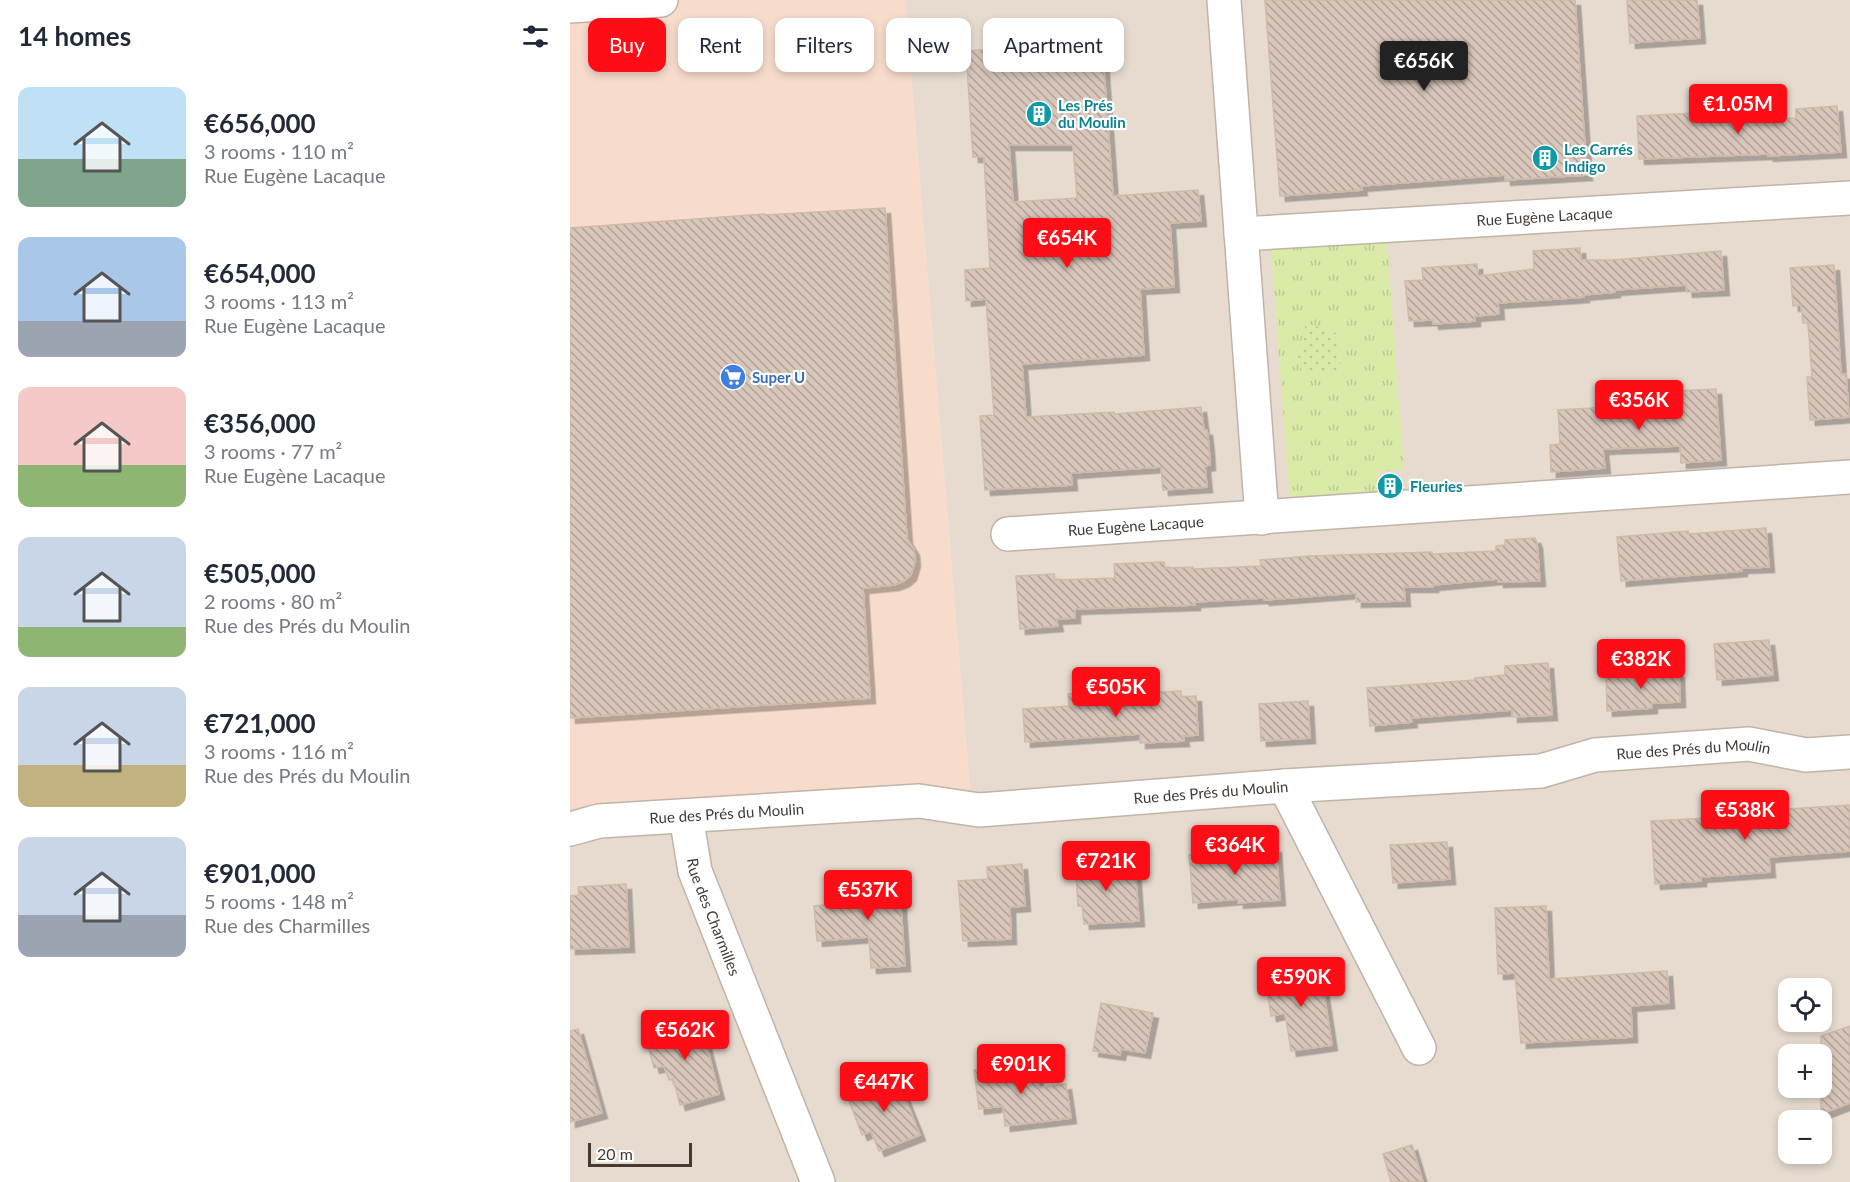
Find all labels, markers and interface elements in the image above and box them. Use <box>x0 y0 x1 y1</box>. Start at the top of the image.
chip: Buy <box>588 18 666 72</box>
chip: Rent <box>678 18 763 72</box>
chip: Filters <box>775 18 874 72</box>
chip: New <box>886 18 971 72</box>
chip: Apartment <box>983 18 1124 72</box>
text: 14 homes <box>18 20 131 52</box>
icon: filters <box>519 20 552 53</box>
pin: €656K <box>1382 41 1466 92</box>
text: €656K <box>1394 48 1454 72</box>
pin: €1.05M <box>1689 84 1787 135</box>
text: €1.05M <box>1703 91 1773 115</box>
place label: Les Prés du Moulin <box>1058 96 1126 131</box>
building icon: Les Prés du Moulin <box>1024 99 1054 129</box>
text: €656,000 <box>204 107 316 139</box>
icon: home <box>66 111 138 183</box>
text: 3 rooms · 110 m² <box>204 139 354 163</box>
place label: Les Carrés Indigo <box>1564 140 1633 175</box>
building icon: Les Carrés Indigo <box>1530 143 1560 173</box>
text: Rue Eugène Lacaque <box>204 163 385 187</box>
street label: Rue Eugène Lacaque <box>1476 203 1613 229</box>
pin: €654K <box>1025 218 1109 269</box>
text: €654K <box>1037 225 1097 249</box>
text: €654,000 <box>204 257 316 289</box>
icon: home <box>66 261 138 333</box>
text: 3 rooms · 113 m² <box>204 289 354 313</box>
text: Rue Eugène Lacaque <box>204 313 385 337</box>
supermarket icon: Super U <box>718 362 748 392</box>
place label: Super U <box>752 368 805 386</box>
pin: €356K <box>1597 380 1681 431</box>
text: €356K <box>1609 387 1669 411</box>
text: €356,000 <box>204 407 316 439</box>
icon: home <box>66 411 138 483</box>
text: 3 rooms · 77 m² <box>204 439 342 463</box>
text: Rue Eugène Lacaque <box>204 463 385 487</box>
building icon: Fleuries <box>1375 471 1405 501</box>
place label: Fleuries <box>1410 477 1463 495</box>
street label: Rue Eugène Lacaque <box>1067 512 1204 539</box>
text: €505,000 <box>204 557 316 589</box>
icon: home <box>66 561 138 633</box>
text: 2 rooms · 80 m² <box>204 589 342 613</box>
text: Rue des Prés du Moulin <box>204 613 410 637</box>
pin: €382K <box>1599 639 1683 690</box>
text: €382K <box>1611 646 1671 670</box>
pin: €505K <box>1074 667 1158 718</box>
text: €505K <box>1086 674 1146 698</box>
text: €721,000 <box>204 707 316 739</box>
icon: home <box>66 711 138 783</box>
street label: Rue des Prés du Moulin <box>1616 735 1772 762</box>
text: 3 rooms · 116 m² <box>204 739 354 763</box>
text: Rue des Prés du Moulin <box>204 763 410 787</box>
street label: Rue des Prés du Moulin <box>1133 777 1289 807</box>
pin: €538K <box>1703 790 1787 841</box>
text: €538K <box>1715 797 1775 821</box>
street label: Rue des Prés du Moulin <box>649 799 805 827</box>
pin: €364K <box>1193 825 1277 876</box>
text: €364K <box>1205 832 1265 856</box>
pin: €721K <box>1064 841 1148 892</box>
text: €721K <box>1076 848 1136 872</box>
text: €901,000 <box>204 857 316 889</box>
street label: Rue des Charmilles <box>684 857 744 978</box>
icon: home <box>66 861 138 933</box>
pin: €537K <box>826 870 910 921</box>
text: €537K <box>838 877 898 901</box>
text: 5 rooms · 148 m² <box>204 889 354 913</box>
text: Rue des Charmilles <box>204 913 370 937</box>
pin: €590K <box>1259 957 1343 1008</box>
text: €590K <box>1271 964 1331 988</box>
map controls <box>1778 978 1832 1164</box>
button: locate <box>1778 978 1832 1032</box>
pin: €562K <box>643 1010 727 1061</box>
text: €562K <box>655 1017 715 1041</box>
pin: €901K <box>979 1044 1063 1095</box>
button: + <box>1778 1044 1832 1098</box>
text: €901K <box>991 1051 1051 1075</box>
pin: €447K <box>842 1062 926 1113</box>
text: €447K <box>854 1069 914 1093</box>
button: − <box>1778 1110 1832 1164</box>
scale bar <box>588 1140 692 1168</box>
text: 20 m <box>597 1144 633 1163</box>

